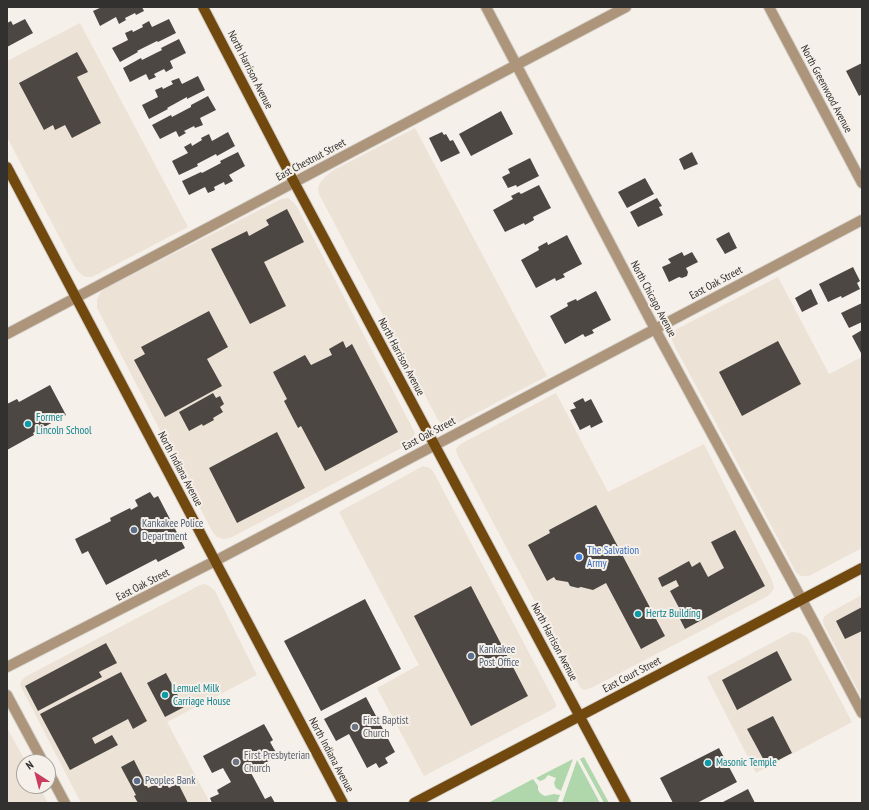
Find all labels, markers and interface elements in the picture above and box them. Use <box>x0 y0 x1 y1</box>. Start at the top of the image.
street label: North Harrison Avenue <box>225 29 275 111</box>
street label: North Greenwood Avenue <box>797 43 855 135</box>
street label: East Chestnut Street <box>274 136 348 184</box>
street label: North Chicago Avenue <box>627 259 679 339</box>
street label: East Oak Street <box>687 264 745 302</box>
street label: North Harrison Avenue <box>375 316 427 398</box>
place label: Former Lincoln School <box>36 411 92 437</box>
street label: East Oak Street <box>400 415 458 453</box>
marker: Former Lincoln School <box>23 419 33 429</box>
street label: North Indiana Avenue <box>155 429 205 509</box>
place label: Kankakee Police Department <box>142 517 203 543</box>
marker: Kankakee Police Department <box>129 525 139 535</box>
place label: The Salvation Army <box>587 544 639 570</box>
marker: The Salvation Army <box>574 552 584 562</box>
street label: East Oak Street <box>114 566 172 604</box>
street label: North Harrison Avenue <box>528 601 580 683</box>
place label: Hertz Building <box>646 607 701 621</box>
marker: Hertz Building <box>633 609 643 619</box>
place label: Kankakee Post Office <box>479 643 519 669</box>
marker: Kankakee Post Office <box>466 651 476 661</box>
street label: East Court Street <box>601 654 663 696</box>
place label: Lemuel Milk Carriage House <box>173 682 230 708</box>
marker: Lemuel Milk Carriage House <box>160 690 170 700</box>
place label: First Baptist Church <box>363 714 409 740</box>
street label: North Indiana Avenue <box>306 715 356 795</box>
marker: First Baptist Church <box>350 722 360 732</box>
place label: First Presbyterian Church <box>244 749 310 775</box>
north arrow <box>16 754 56 794</box>
place label: Masonic Temple <box>716 756 777 770</box>
marker: First Presbyterian Church <box>231 757 241 767</box>
text: N <box>23 758 36 773</box>
marker: Masonic Temple <box>703 758 713 768</box>
place label: Peoples Bank <box>145 774 195 788</box>
marker: Peoples Bank <box>132 776 142 786</box>

